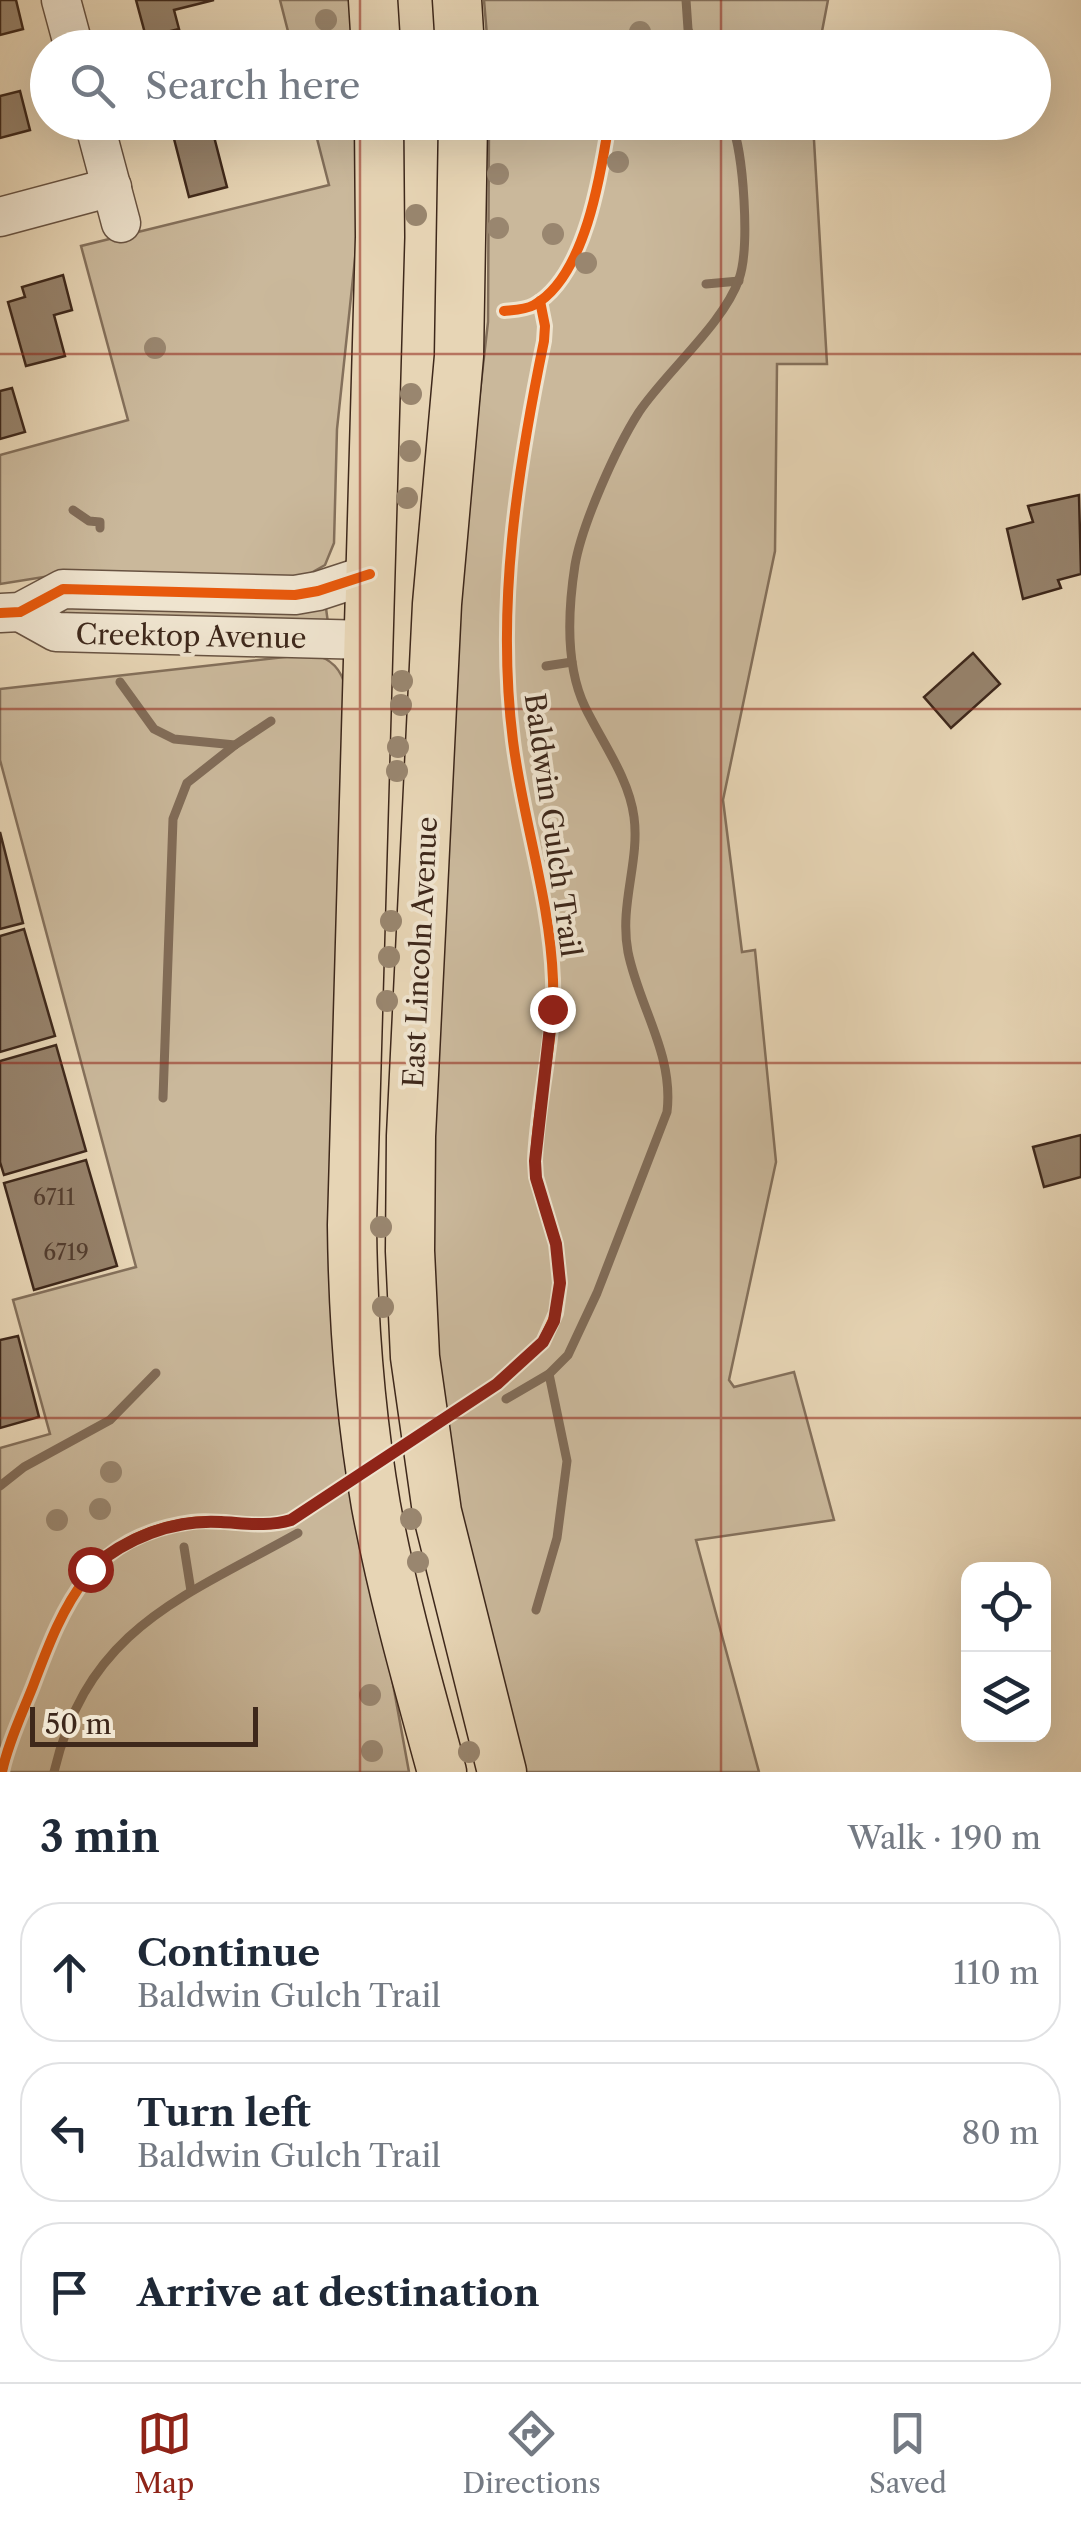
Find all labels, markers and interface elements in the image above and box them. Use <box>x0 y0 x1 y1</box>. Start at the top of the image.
search box <box>30 30 1051 140</box>
icon: search <box>65 58 120 113</box>
text: Search here <box>145 62 360 109</box>
street label: Creektop Avenue <box>75 617 307 655</box>
street label: Baldwin Gulch Trail <box>518 691 588 959</box>
street label: East Lincoln Avenue <box>396 816 444 1088</box>
route end <box>530 987 576 1033</box>
house number: 6711 <box>33 1184 75 1211</box>
house number: 6719 <box>43 1239 89 1266</box>
route start <box>68 1547 114 1593</box>
map controls <box>961 1562 1051 1742</box>
button: locate <box>961 1562 1051 1652</box>
button: layers <box>961 1652 1051 1742</box>
scale bar <box>30 1702 258 1746</box>
text: 50 m <box>45 1707 112 1741</box>
text: 3 min <box>40 1811 160 1863</box>
text: Walk · 190 m <box>848 1818 1041 1857</box>
text: Continue <box>137 1929 320 1976</box>
icon: ahead <box>42 1945 97 2000</box>
text: 110 m <box>953 1953 1039 1992</box>
text: Baldwin Gulch Trail <box>137 1976 441 2015</box>
text: Turn left <box>137 2089 311 2136</box>
icon: left <box>42 2105 97 2160</box>
text: 80 m <box>961 2113 1039 2152</box>
text: Baldwin Gulch Trail <box>137 2136 441 2175</box>
icon: arrive <box>42 2265 97 2320</box>
text: Arrive at destination <box>137 2269 540 2316</box>
tab: Map <box>134 2406 194 2500</box>
tab: Directions <box>462 2406 601 2500</box>
tab: Saved <box>869 2406 947 2500</box>

